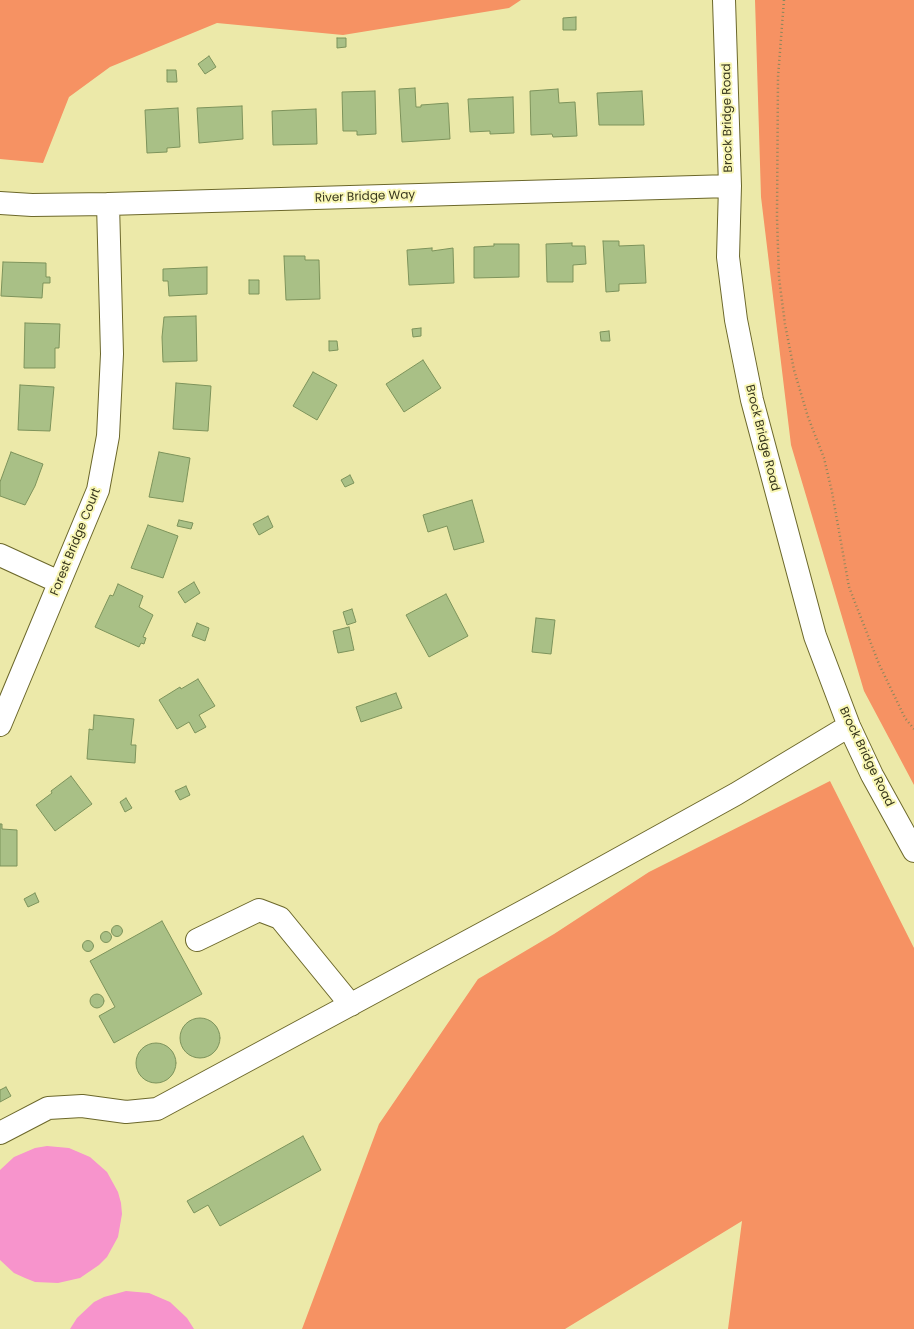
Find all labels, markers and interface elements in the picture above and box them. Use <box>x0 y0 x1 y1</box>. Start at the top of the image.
street label: Brock Bridge Road <box>720 63 736 173</box>
street label: River Bridge Way <box>315 188 415 206</box>
street label: Brock Bridge Road <box>742 383 782 493</box>
street label: Forest Bridge Court <box>48 486 104 598</box>
street label: Brock Bridge Road <box>836 705 896 809</box>

